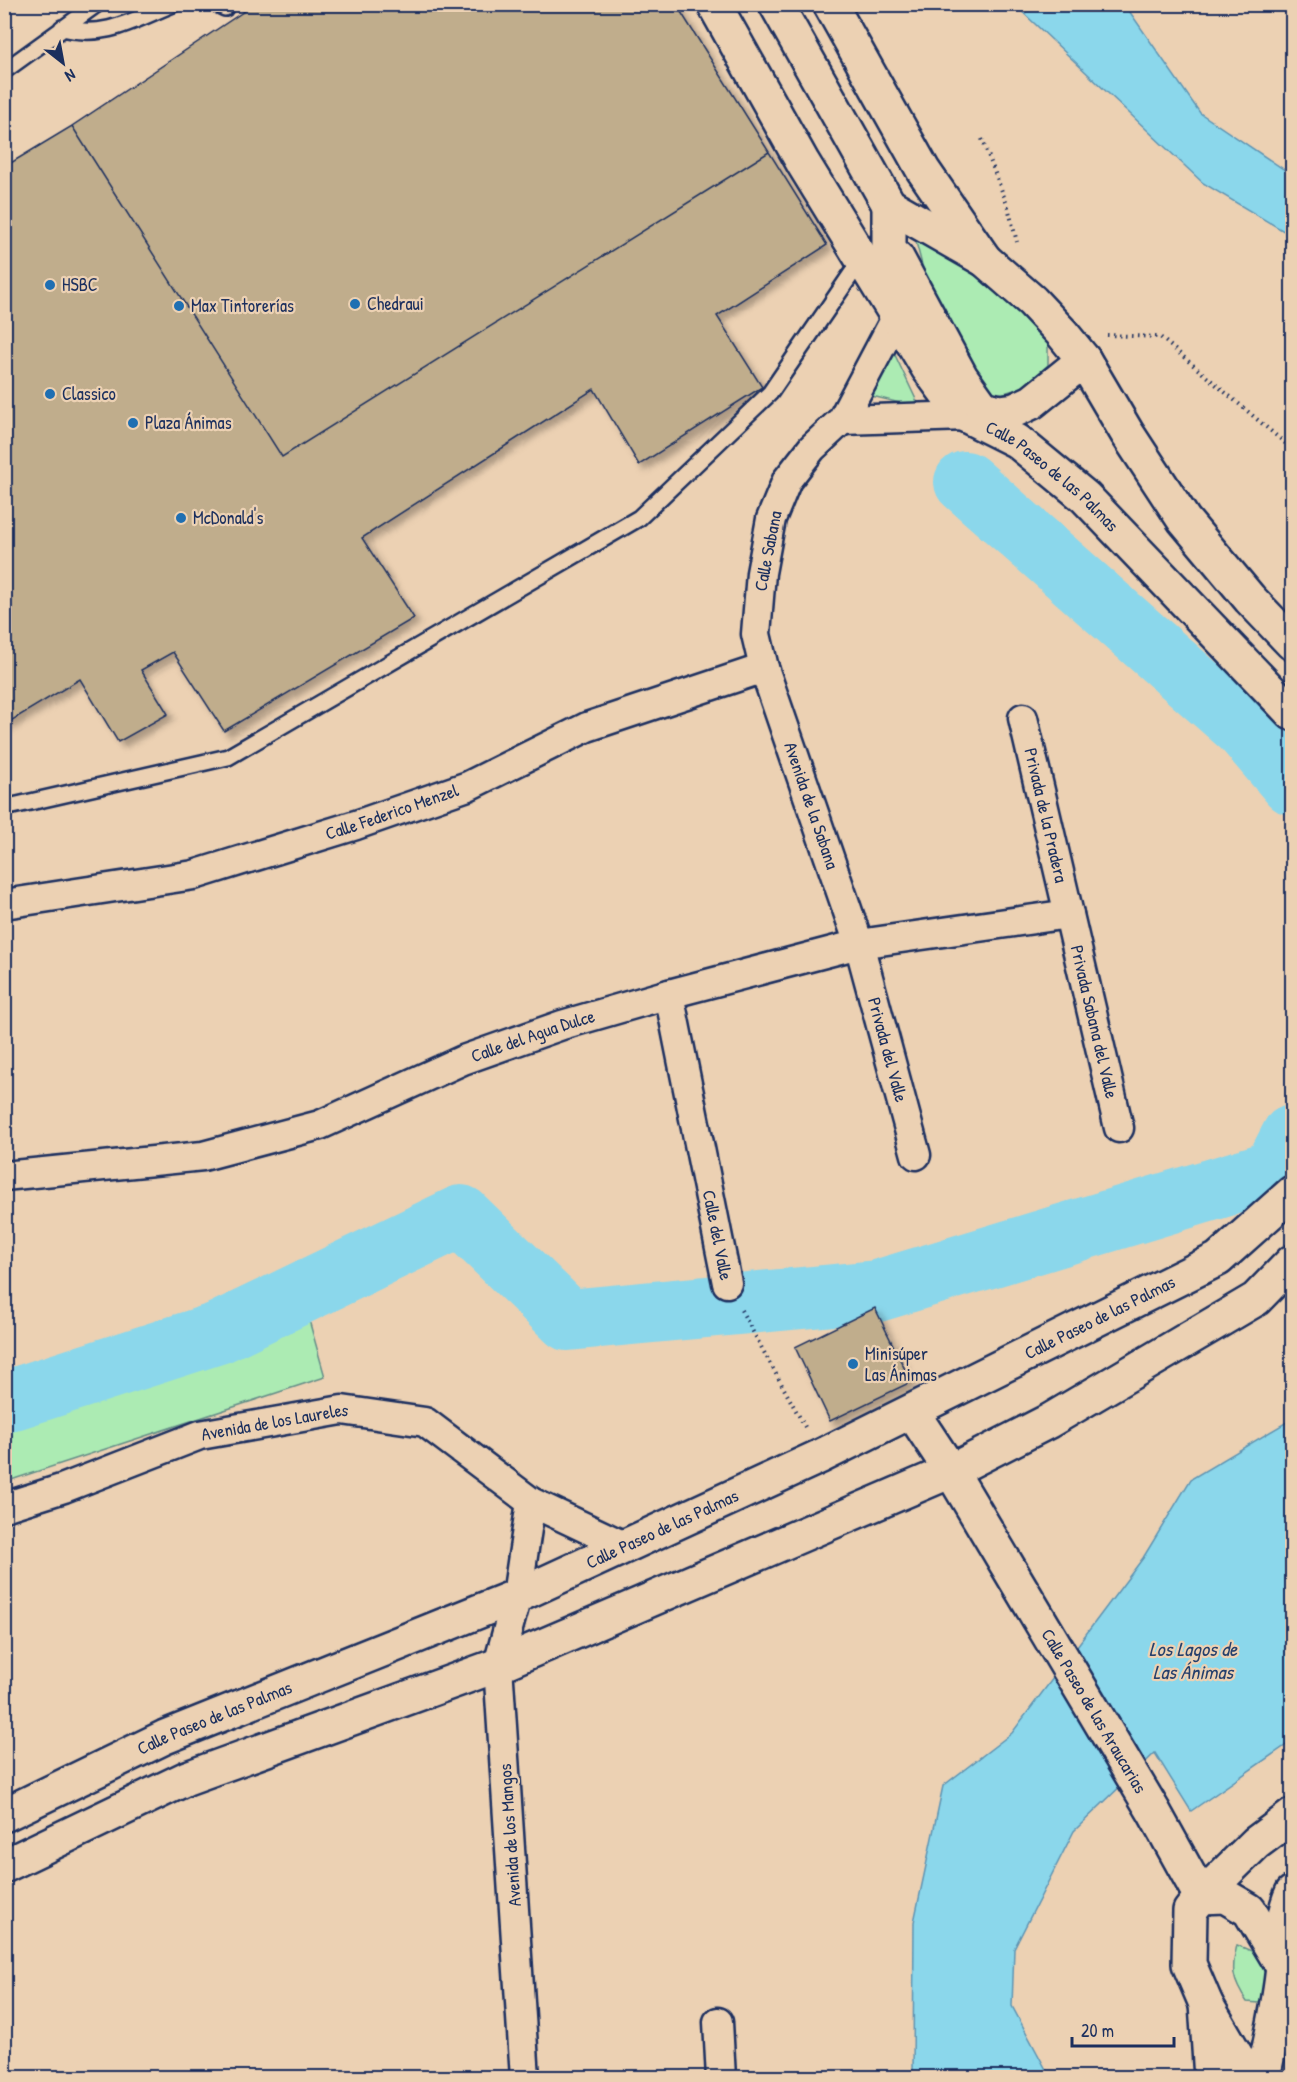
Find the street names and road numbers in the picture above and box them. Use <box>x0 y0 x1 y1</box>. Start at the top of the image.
street label: Calle Paseo de las Palmas <box>982 414 1125 537</box>
street label: Calle Sabana <box>748 509 788 593</box>
street label: Avenida de la Sabana <box>778 738 845 872</box>
street label: Privada de la Pradera <box>1018 746 1074 885</box>
street label: Calle Federico Menzel <box>322 777 462 846</box>
street label: Privada Sabana del Valle <box>1065 943 1125 1101</box>
street label: Privada del Valle <box>862 995 914 1105</box>
street label: Calle del Agua Dulce <box>467 1003 597 1068</box>
street label: Calle del Valle <box>697 1188 739 1282</box>
street label: Calle Paseo de las Palmas <box>1020 1269 1179 1365</box>
street label: Avenida de los Laureles <box>199 1397 350 1447</box>
street label: Calle Paseo de las Palmas <box>582 1483 742 1575</box>
street label: Calle Paseo de las Araucarias <box>1036 1624 1153 1798</box>
street label: Calle Paseo de las Palmas <box>133 1674 296 1761</box>
street label: Avenida de los Mangos <box>492 1763 527 1907</box>

